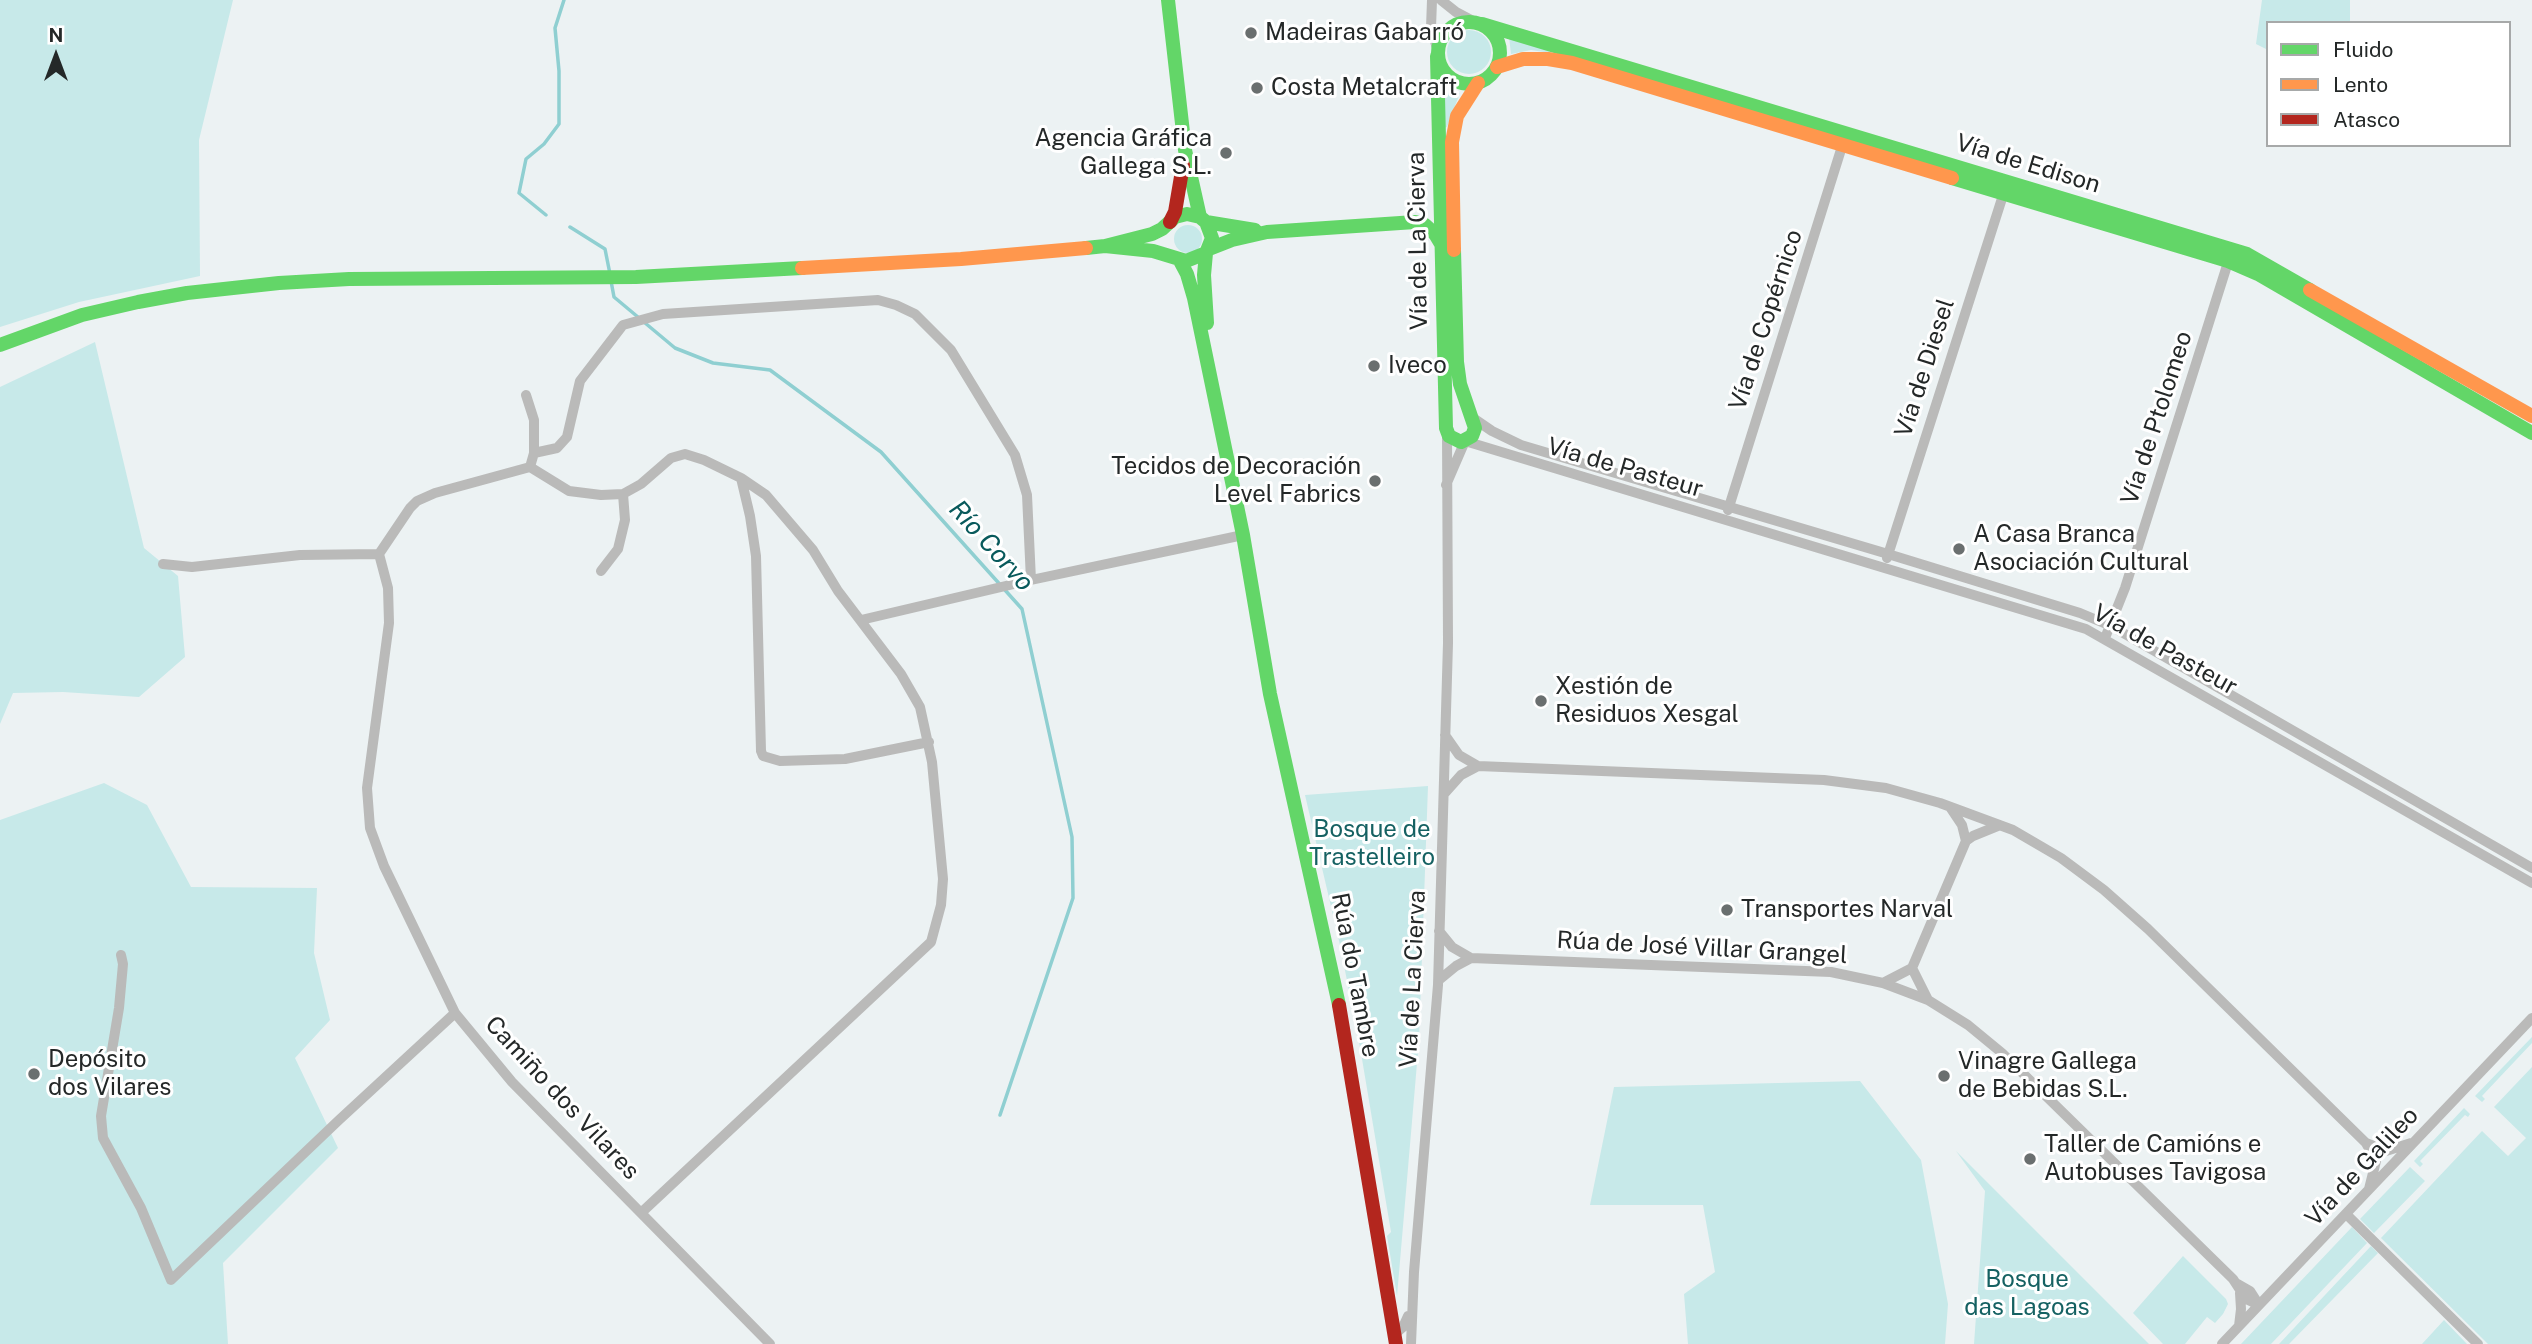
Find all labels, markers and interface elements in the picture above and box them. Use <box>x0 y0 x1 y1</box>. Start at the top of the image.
place label: Madeiras Gabarró <box>1265 19 1464 47</box>
north arrow <box>21 21 91 91</box>
legend <box>2266 21 2511 147</box>
text: N <box>49 24 63 46</box>
marker: Madeiras Gabarró <box>1243 25 1259 41</box>
text: Fluido <box>2333 37 2393 62</box>
text: Lento <box>2333 72 2388 97</box>
place label: Costa Metalcraft <box>1271 74 1457 102</box>
marker: Costa Metalcraft <box>1249 80 1265 96</box>
text: Atasco <box>2333 107 2400 132</box>
place label: Agencia Gráfica Gallega S.L. <box>1035 125 1212 181</box>
street label: Vía de Edison <box>1952 128 2104 200</box>
marker: Agencia Gráfica Gallega S.L. <box>1218 145 1234 161</box>
street label: Vía de La Cierva <box>1402 152 1434 330</box>
street label: Vía de Copérnico <box>1723 226 1809 414</box>
street label: Vía de Diesel <box>1889 295 1961 441</box>
street label: Vía de Ptolomeo <box>2115 328 2199 508</box>
place label: Iveco <box>1388 352 1447 380</box>
marker: Iveco <box>1366 358 1382 374</box>
street label: Vía de Pasteur <box>1544 432 1706 504</box>
place label: Tecidos de Decoración Level Fabrics <box>1111 453 1361 509</box>
marker: Tecidos de Decoración Level Fabrics <box>1367 473 1383 489</box>
water label: Río Corvo <box>942 494 1040 598</box>
place label: A Casa Branca Asociación Cultural <box>1973 521 2189 577</box>
marker: A Casa Branca Asociación Cultural <box>1951 541 1967 557</box>
street label: Vía de Pasteur <box>2088 598 2242 702</box>
place label: Xestión de Residuos Xesgal <box>1555 673 1739 729</box>
marker: Xestión de Residuos Xesgal <box>1533 693 1549 709</box>
park label: Bosque de Trastelleiro <box>1309 816 1435 872</box>
street label: Vía de La Cierva <box>1394 889 1432 1069</box>
street label: Rúa do Tambre <box>1325 890 1385 1060</box>
place label: Transportes Narval <box>1741 896 1953 924</box>
marker: Transportes Narval <box>1719 902 1735 918</box>
street label: Rúa de José Villar Grangel <box>1556 926 1848 970</box>
street label: Camiño dos Vilares <box>479 1010 645 1186</box>
place label: Depósito dos Vilares <box>48 1046 171 1102</box>
place label: Vinagre Gallega de Bebidas S.L. <box>1958 1048 2137 1104</box>
marker: Depósito dos Vilares <box>26 1066 42 1082</box>
marker: Vinagre Gallega de Bebidas S.L. <box>1936 1068 1952 1084</box>
street label: Vía de Galileo <box>2299 1101 2425 1233</box>
place label: Taller de Camións e Autobuses Tavigosa <box>2044 1131 2266 1187</box>
marker: Taller de Camións e Autobuses Tavigosa <box>2022 1151 2038 1167</box>
park label: Bosque das Lagoas <box>1964 1266 2090 1322</box>

